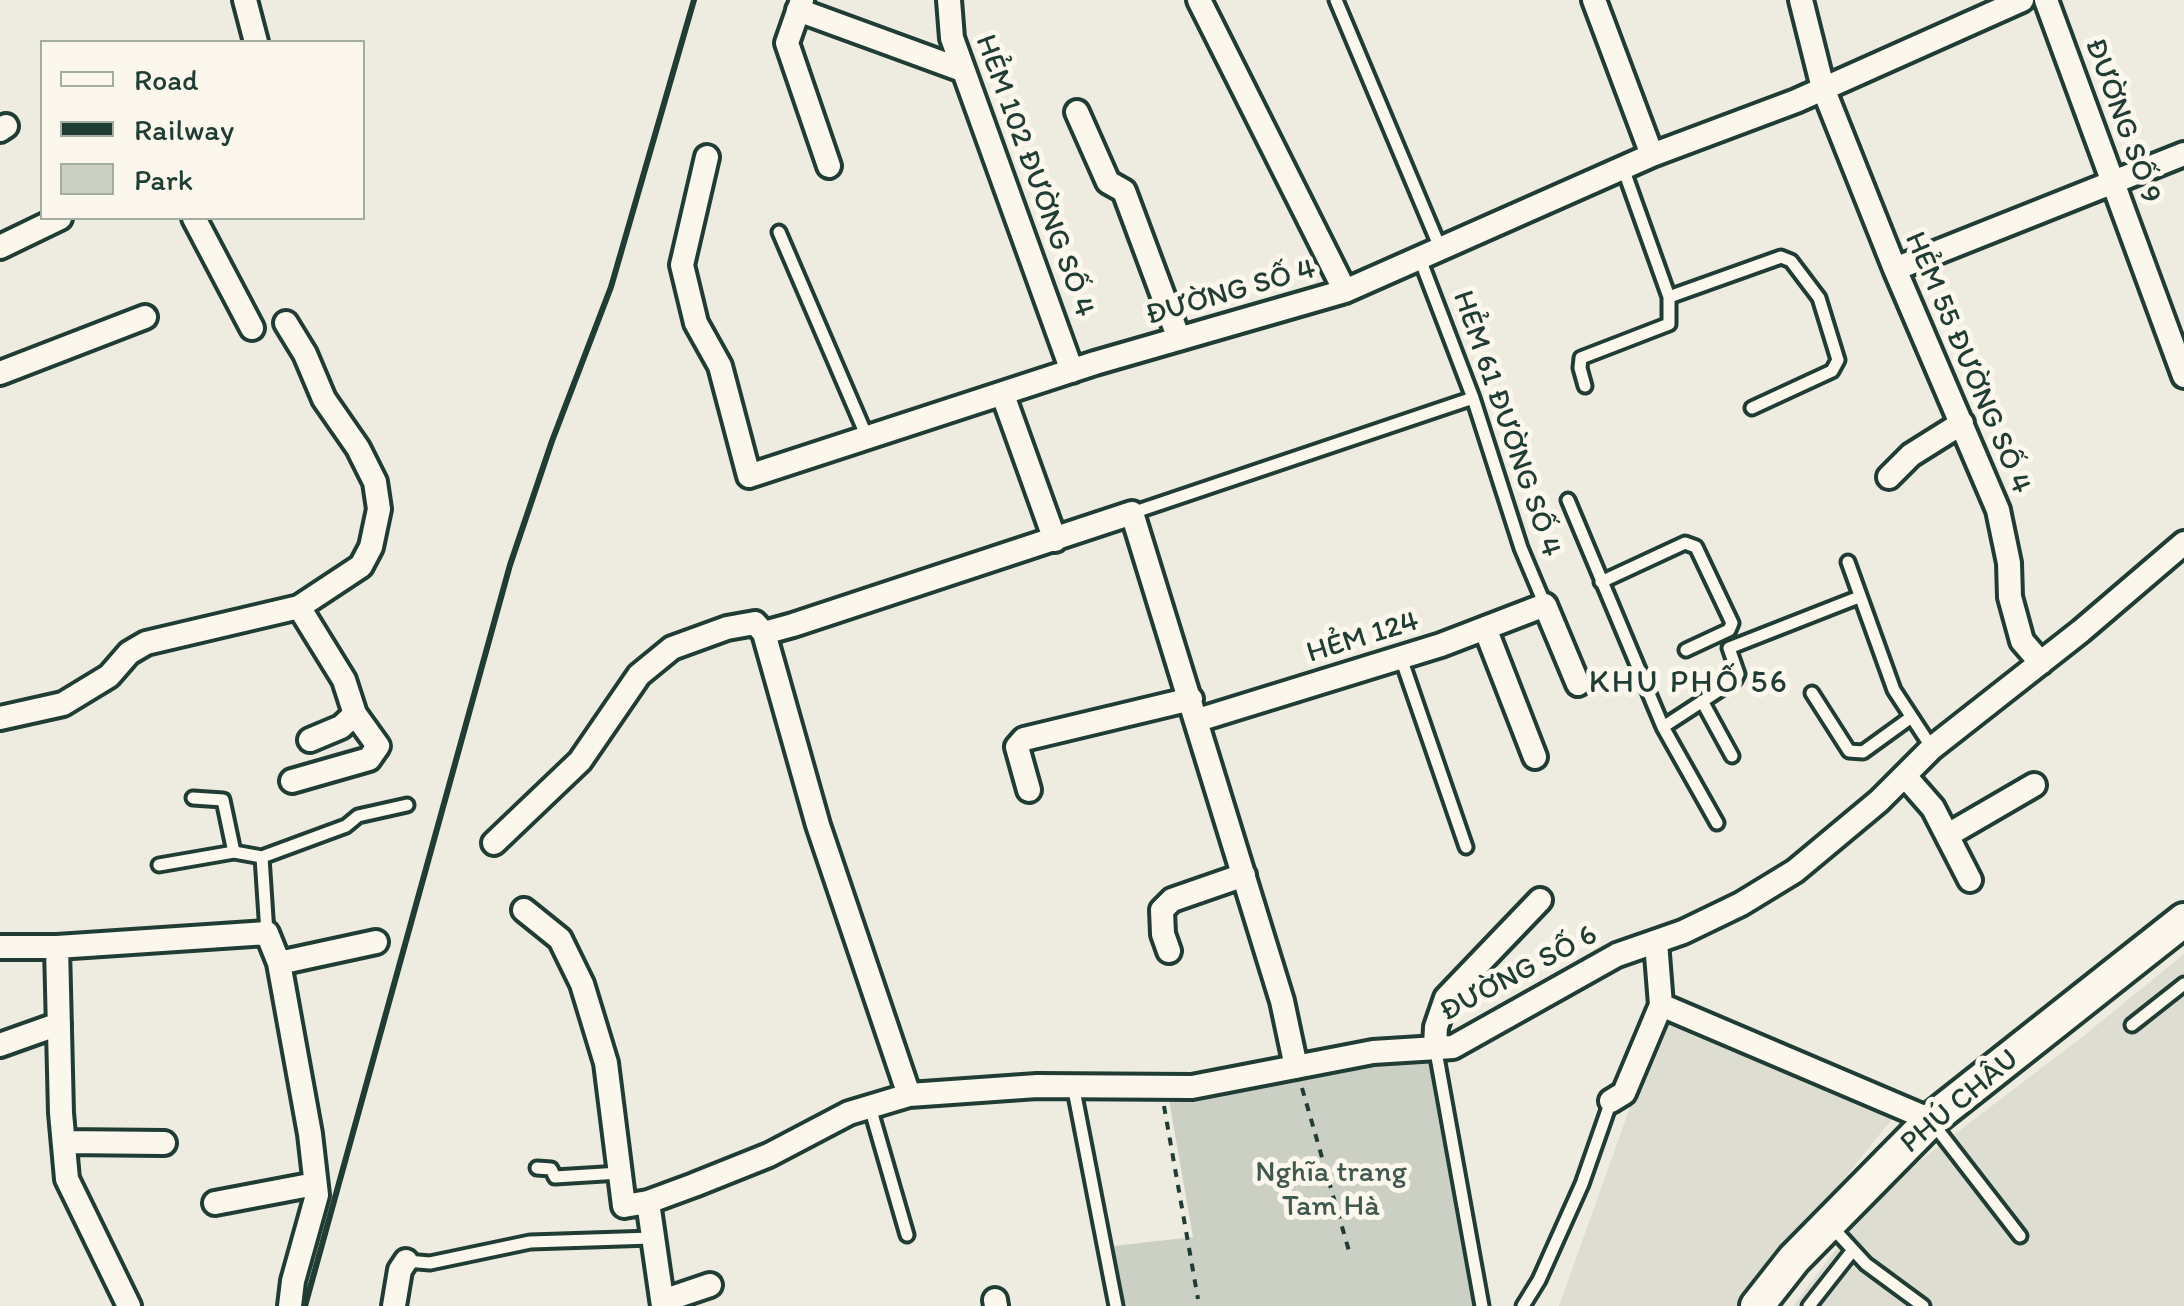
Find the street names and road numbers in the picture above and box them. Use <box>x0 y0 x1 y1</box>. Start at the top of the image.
street label: HẺM 102 ĐƯỜNG SỐ 4 <box>966 30 1102 322</box>
street label: ĐƯỜNG SỐ 9 <box>2076 34 2168 208</box>
street label: HẺM 55 ĐƯỜNG SỐ 4 <box>1896 227 2038 499</box>
street label: ĐƯỜNG SỐ 4 <box>1142 252 1320 334</box>
street label: HẺM 61 ĐƯỜNG SỐ 4 <box>1444 286 1568 562</box>
street label: HẺM 124 <box>1303 604 1423 672</box>
street label: ĐƯỜNG SỐ 6 <box>1434 918 1604 1030</box>
street label: PHÚ CHÂU <box>1894 1042 2026 1162</box>

